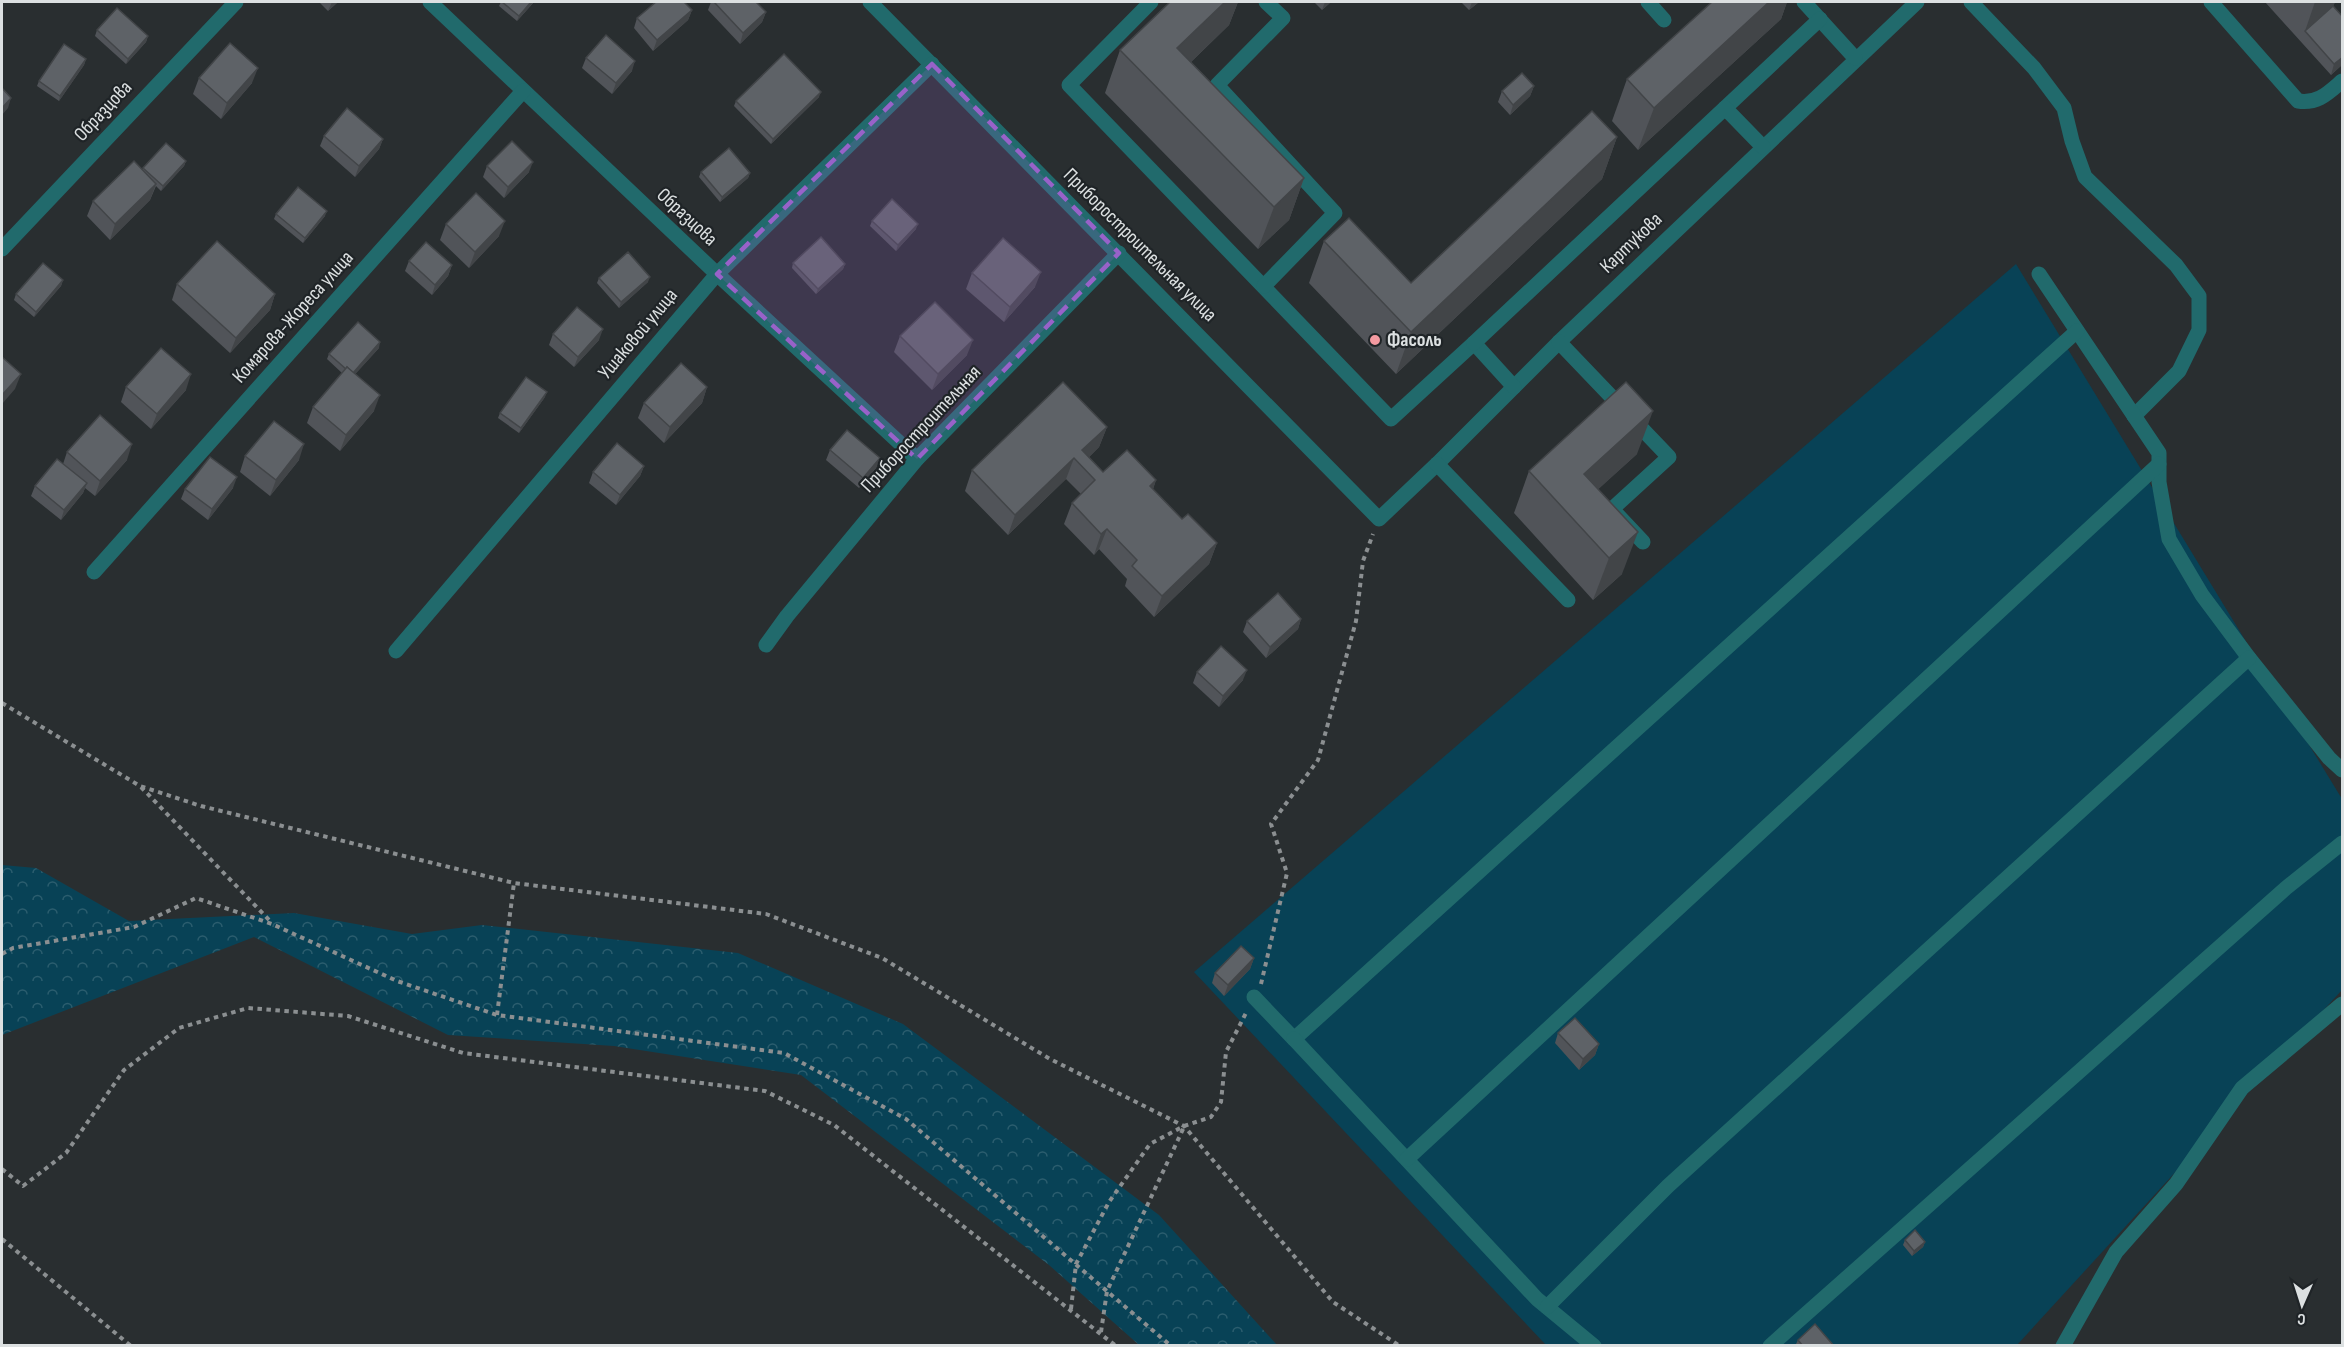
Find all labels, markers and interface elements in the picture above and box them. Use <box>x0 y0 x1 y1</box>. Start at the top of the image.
street label: Образцова <box>69 76 137 146</box>
street label: Приборостроительная улица <box>1058 163 1222 327</box>
street label: Образцова <box>652 183 722 251</box>
street label: Картукова <box>1595 208 1667 278</box>
street label: Комарова-Жореса улица <box>227 246 359 388</box>
street label: Ушаковой улица <box>593 284 683 384</box>
place label: Фасоль <box>1387 328 1442 352</box>
marker: Фасоль <box>1368 333 1382 347</box>
street label: Приборостроительная <box>856 360 986 498</box>
north arrow <box>2272 1275 2332 1335</box>
text: С <box>2297 1309 2306 1328</box>

